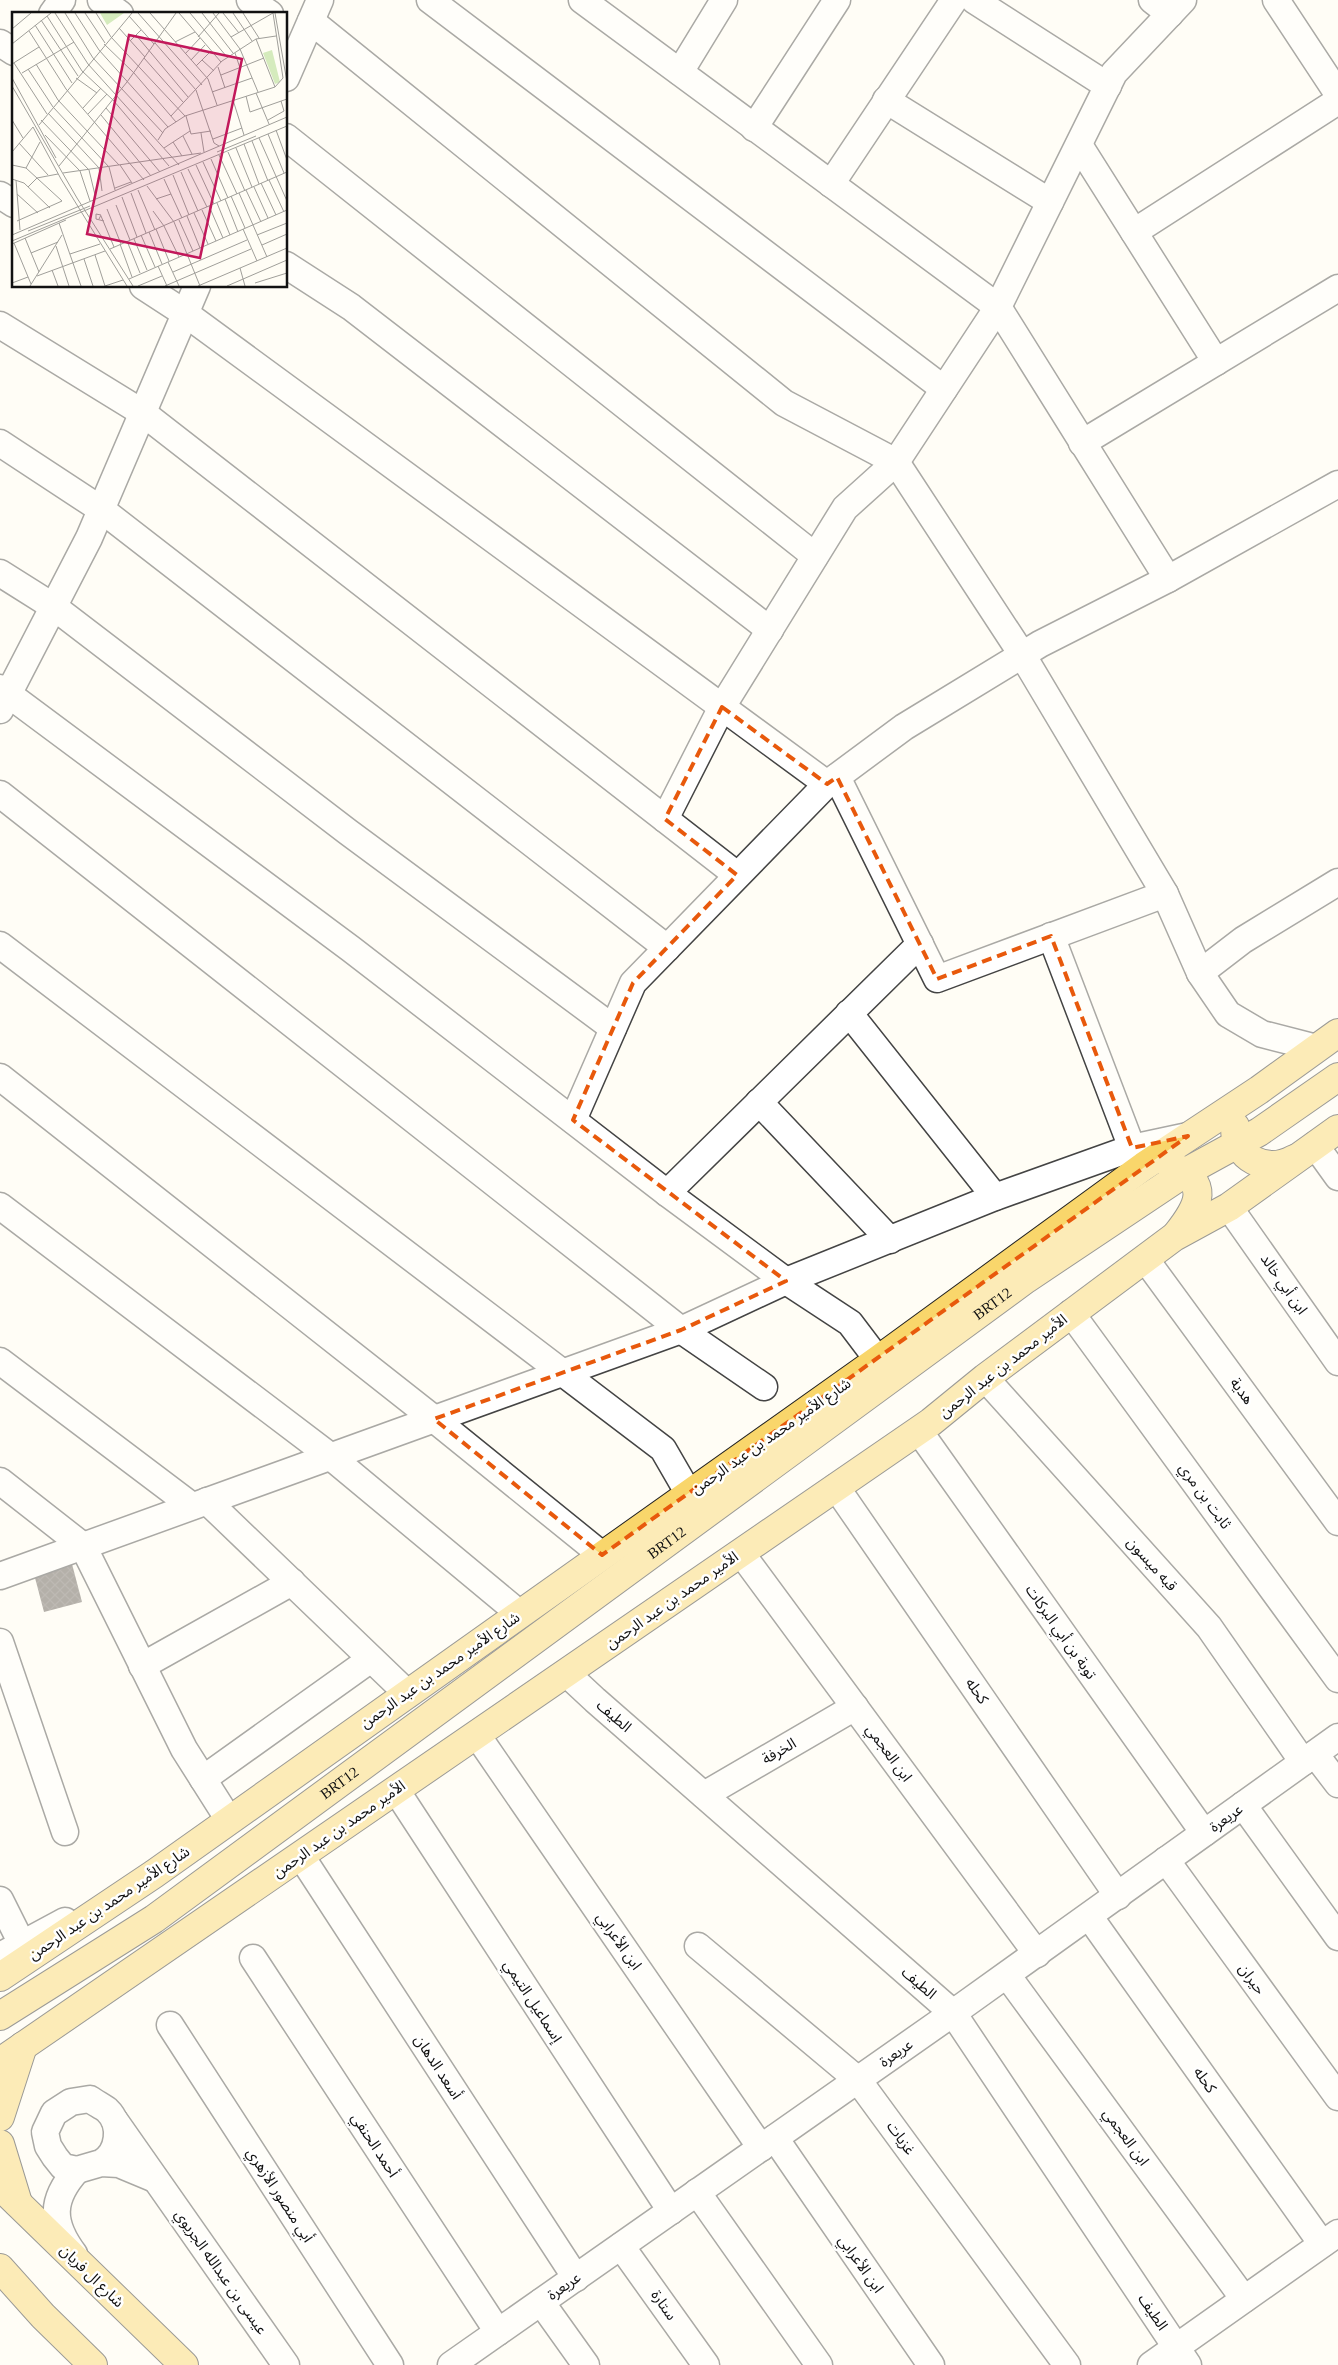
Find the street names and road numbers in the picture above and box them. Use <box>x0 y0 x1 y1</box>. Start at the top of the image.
street label: ابن أبي خالد <box>1255 1250 1311 1319</box>
street label: BRT12 <box>970 1284 1015 1323</box>
street label: الأمير محمد بن عبد الرحمن <box>936 1311 1071 1422</box>
street label: شارع الأمير محمد بن عبد الرحمن <box>688 1375 856 1501</box>
street label: هدية <box>1227 1375 1257 1407</box>
street label: ثابت بن مري <box>1173 1460 1234 1534</box>
street label: BRT12 <box>645 1523 689 1562</box>
street label: قبه ميسون <box>1123 1534 1180 1595</box>
street label: الأمير محمد بن عبد الرحمن <box>603 1548 742 1653</box>
street label: توبة بن أبي البركات <box>1020 1581 1100 1684</box>
street label: شارع الأمير محمد بن عبد الرحمن <box>357 1609 525 1735</box>
street label: كحله <box>963 1675 992 1708</box>
street label: الطيف <box>594 1697 634 1735</box>
street label: ابن العجمي <box>860 1721 915 1787</box>
street label: الخرفة <box>759 1735 799 1768</box>
street label: BRT12 <box>317 1764 362 1802</box>
street label: الأمير محمد بن عبد الرحمن <box>270 1777 409 1882</box>
street label: عريعرة <box>1206 1800 1247 1836</box>
street label: شارع الأمير محمد بن عبد الرحمن <box>25 1843 195 1966</box>
street label: ابن الأعرابي <box>591 1909 645 1975</box>
street label: إسماعيل التيمي <box>498 1957 566 2048</box>
street label: حيران <box>1235 1961 1269 1998</box>
street label: الطيف <box>899 1964 939 2002</box>
street label: أسعد الدهان <box>410 2031 466 2103</box>
street label: عريعرة <box>876 2036 917 2071</box>
street label: كحله <box>1191 2064 1220 2097</box>
street label: ابن العجمي <box>1097 2105 1152 2171</box>
street label: أحمد الحنفي <box>345 2109 403 2182</box>
street label: غزيات <box>883 2118 919 2159</box>
street label: أبي منصور الأزهري <box>241 2144 317 2247</box>
street label: عيسى بن عبدالله الجريوي <box>169 2207 270 2340</box>
street label: ابن الأعرابي <box>833 2232 887 2298</box>
street label: شارع ال فريان <box>54 2242 127 2313</box>
street label: عريعرة <box>544 2269 585 2304</box>
street label: ستارة <box>647 2287 680 2324</box>
street label: الطيف <box>1135 2291 1171 2333</box>

